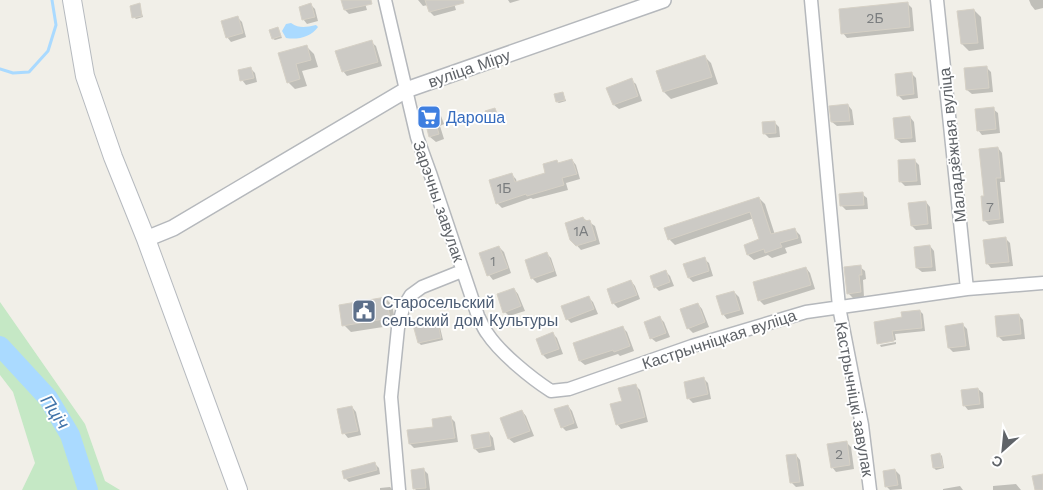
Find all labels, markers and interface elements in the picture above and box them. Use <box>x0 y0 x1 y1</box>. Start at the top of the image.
house number: 2Б <box>866 10 884 26</box>
street label: вуліца Міру <box>426 46 513 91</box>
street label: Маладзёжная вуліца <box>935 67 970 223</box>
supermarket icon: Дароша <box>416 104 442 130</box>
place label: Дароша <box>446 108 505 127</box>
street label: Зарэчны завулак <box>409 138 469 265</box>
house number: 1Б <box>497 180 511 196</box>
house number: 7 <box>986 199 994 215</box>
house number: 1А <box>574 223 589 239</box>
house number: 1 <box>490 253 496 269</box>
place label: Старосельский сельский дом Культуры <box>382 293 558 330</box>
public building icon: Старосельский сельский дом Культуры <box>351 298 377 324</box>
street label: Кастрычніцкая вуліца <box>640 306 799 373</box>
street label: Кастрычніцкі завулак <box>832 320 878 479</box>
water label: Пціч <box>36 391 74 433</box>
north arrow <box>978 425 1028 475</box>
house number: 2 <box>835 446 843 462</box>
text: С <box>989 452 1005 471</box>

